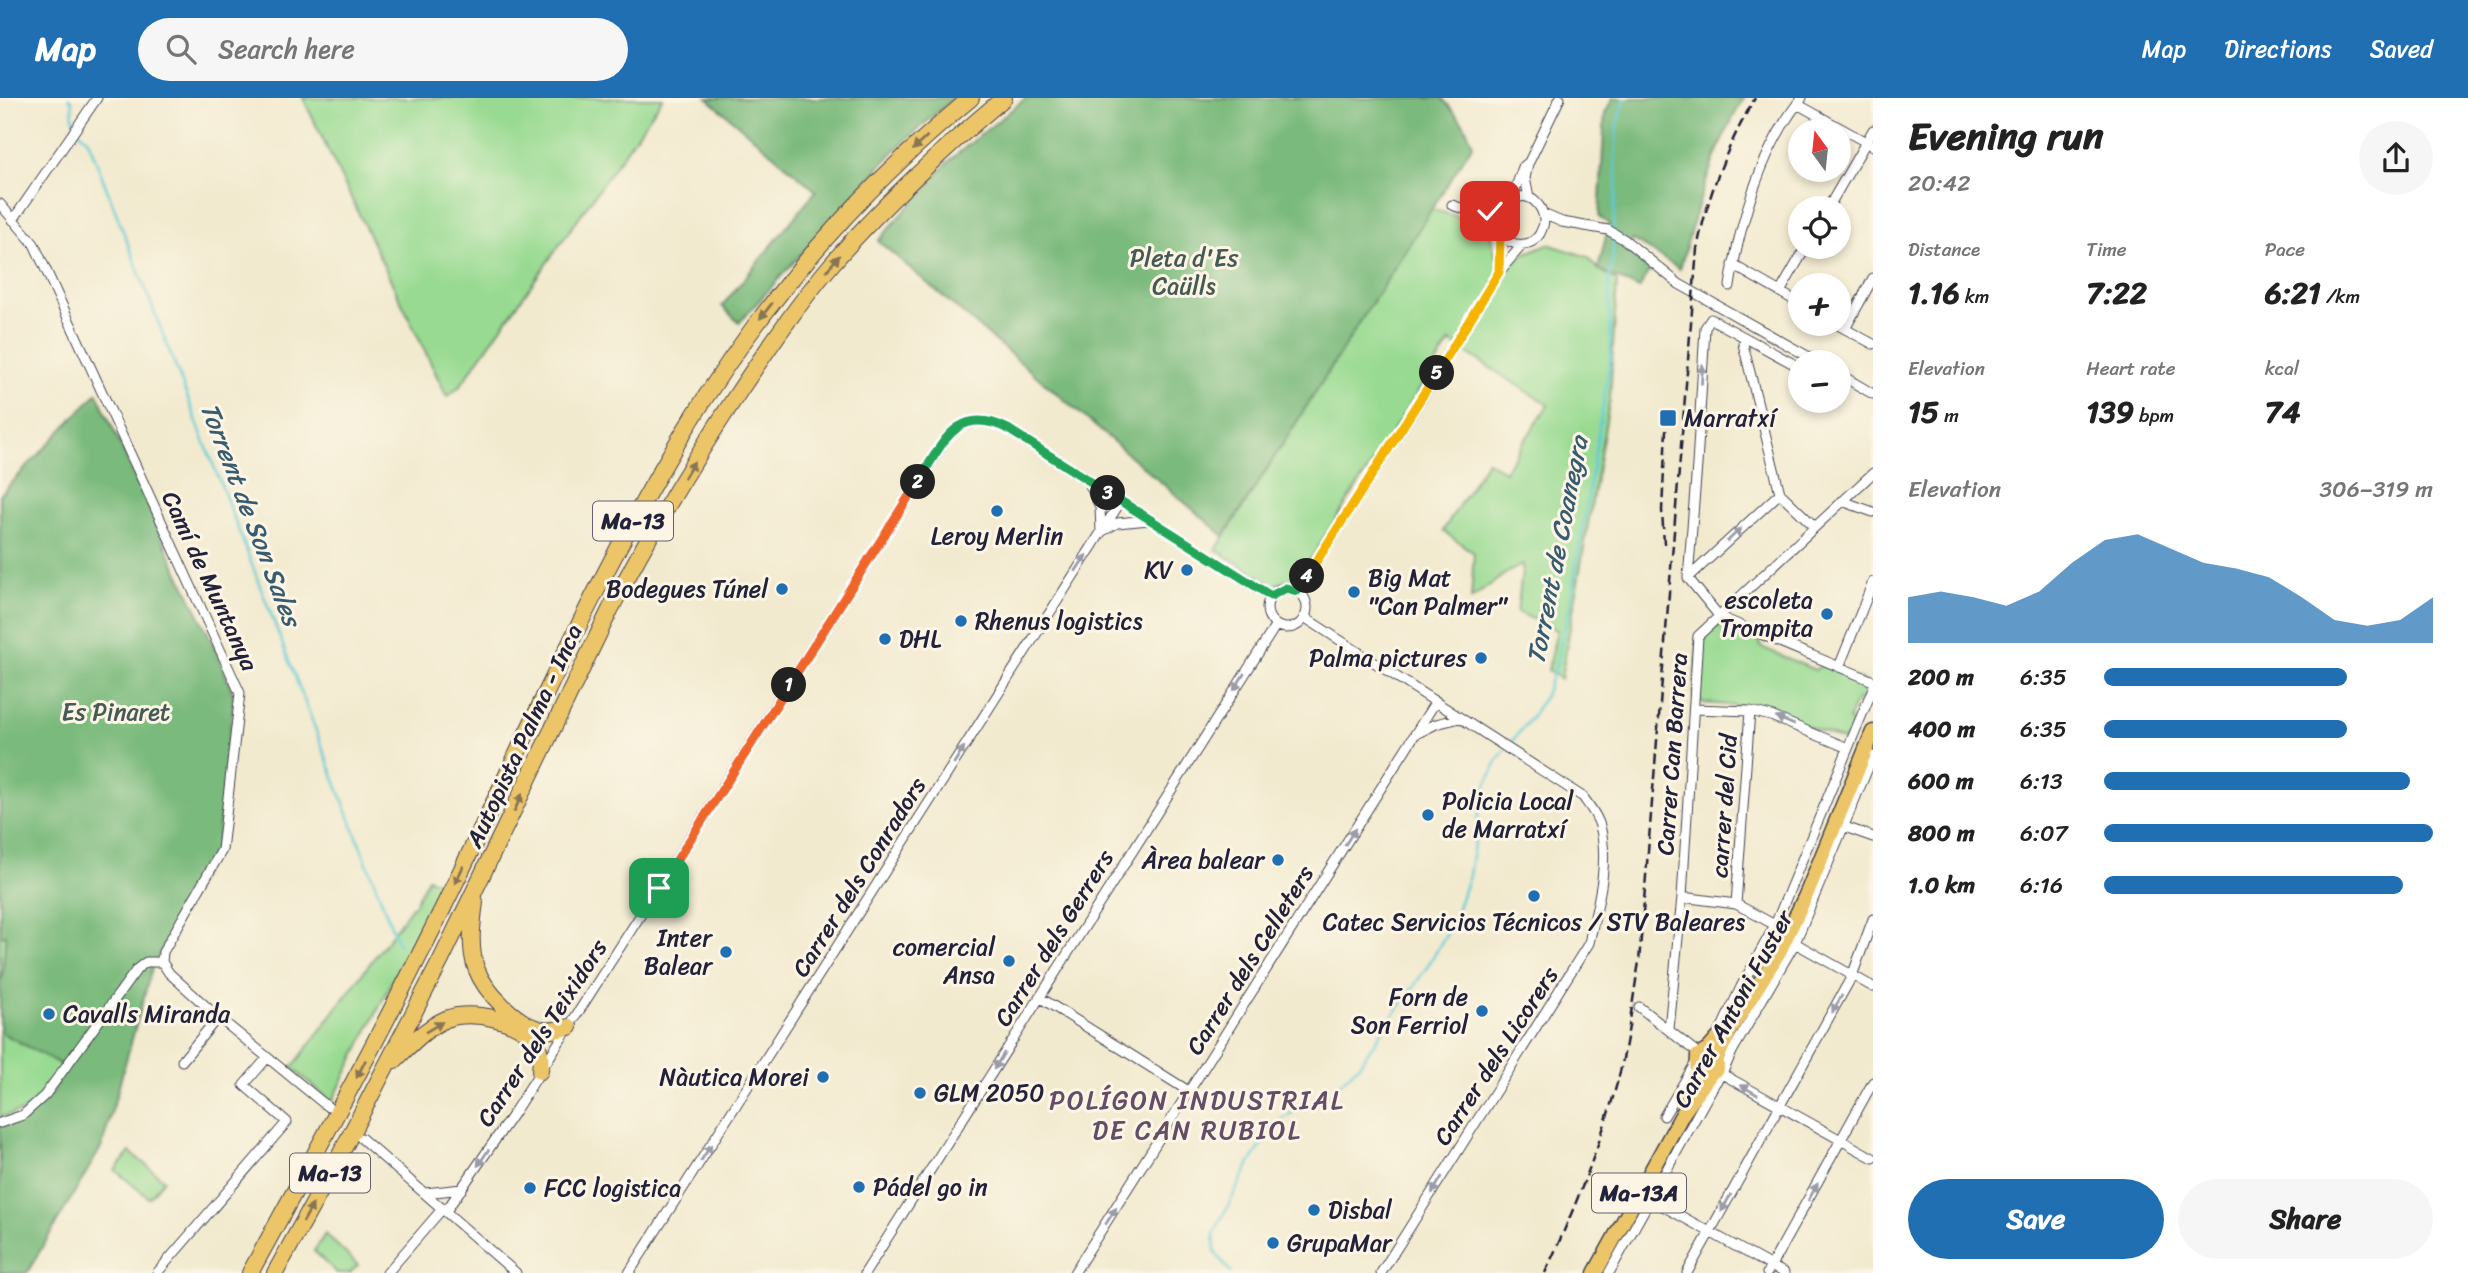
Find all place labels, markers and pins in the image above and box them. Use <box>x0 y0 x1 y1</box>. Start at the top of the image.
pin <box>1460 181 1520 241</box>
pin: 5 <box>1420 356 1454 390</box>
place label: Marratxí <box>1684 397 1779 439</box>
marker: Marratxí <box>1658 408 1678 428</box>
pin: 2 <box>900 464 936 500</box>
pin: 3 <box>1090 476 1126 510</box>
marker: Leroy Merlin <box>989 503 1005 519</box>
place label: Leroy Merlin <box>931 515 1063 557</box>
place label: KV <box>1144 549 1174 591</box>
place label: Big Mat "Can Palmer" <box>1368 557 1509 627</box>
pin: 4 <box>1290 559 1324 594</box>
marker: KV <box>1179 562 1195 578</box>
place label: Bodegues Túnel <box>606 568 769 610</box>
place label: escoleta Trompita <box>1720 579 1813 649</box>
marker: Bodegues Túnel <box>774 581 790 597</box>
marker: Big Mat "Can Palmer" <box>1346 584 1362 600</box>
place label: Rhenus logistics <box>975 600 1143 642</box>
marker: escoleta Trompita <box>1819 606 1835 622</box>
marker: Rhenus logistics <box>953 613 969 629</box>
place label: DHL <box>899 618 941 660</box>
marker: DHL <box>877 631 893 647</box>
place label: Palma pictures <box>1309 637 1468 679</box>
marker: Palma pictures <box>1473 650 1489 666</box>
pin: 1 <box>772 668 806 702</box>
place label: Policia Local de Marratxí <box>1442 780 1574 850</box>
marker: Policia Local de Marratxí <box>1420 807 1436 823</box>
place label: Àrea balear <box>1141 839 1266 881</box>
marker: Àrea balear <box>1270 852 1286 868</box>
pin <box>629 858 689 918</box>
marker: Catec Servicios Técnicos / STV Baleares <box>1526 888 1542 904</box>
place label: Catec Servicios Técnicos / STV Baleares <box>1323 901 1745 943</box>
place label: Inter Balear <box>644 917 714 987</box>
place label: comercial Ansa <box>893 926 996 996</box>
marker: Inter Balear <box>718 944 734 960</box>
marker: comercial Ansa <box>1001 953 1017 969</box>
place label: Forn de Son Ferriol <box>1351 976 1469 1046</box>
place label: Cavalls Miranda <box>63 993 231 1035</box>
marker: Forn de Son Ferriol <box>1474 1003 1490 1019</box>
marker: Cavalls Miranda <box>41 1006 57 1022</box>
place label: Nàutica Morei <box>660 1056 809 1098</box>
marker: Nàutica Morei <box>815 1069 831 1085</box>
place label: GLM 2050 <box>934 1072 1045 1114</box>
marker: GLM 2050 <box>912 1085 928 1101</box>
place label: Pádel go in <box>873 1166 988 1208</box>
place label: FCC logistica <box>544 1167 681 1209</box>
marker: Pádel go in <box>851 1179 867 1195</box>
marker: FCC logistica <box>522 1180 538 1196</box>
place label: Disbal <box>1328 1189 1393 1231</box>
marker: Disbal <box>1306 1202 1322 1218</box>
place label: GrupaMar <box>1287 1222 1393 1264</box>
marker: GrupaMar <box>1265 1235 1281 1251</box>

